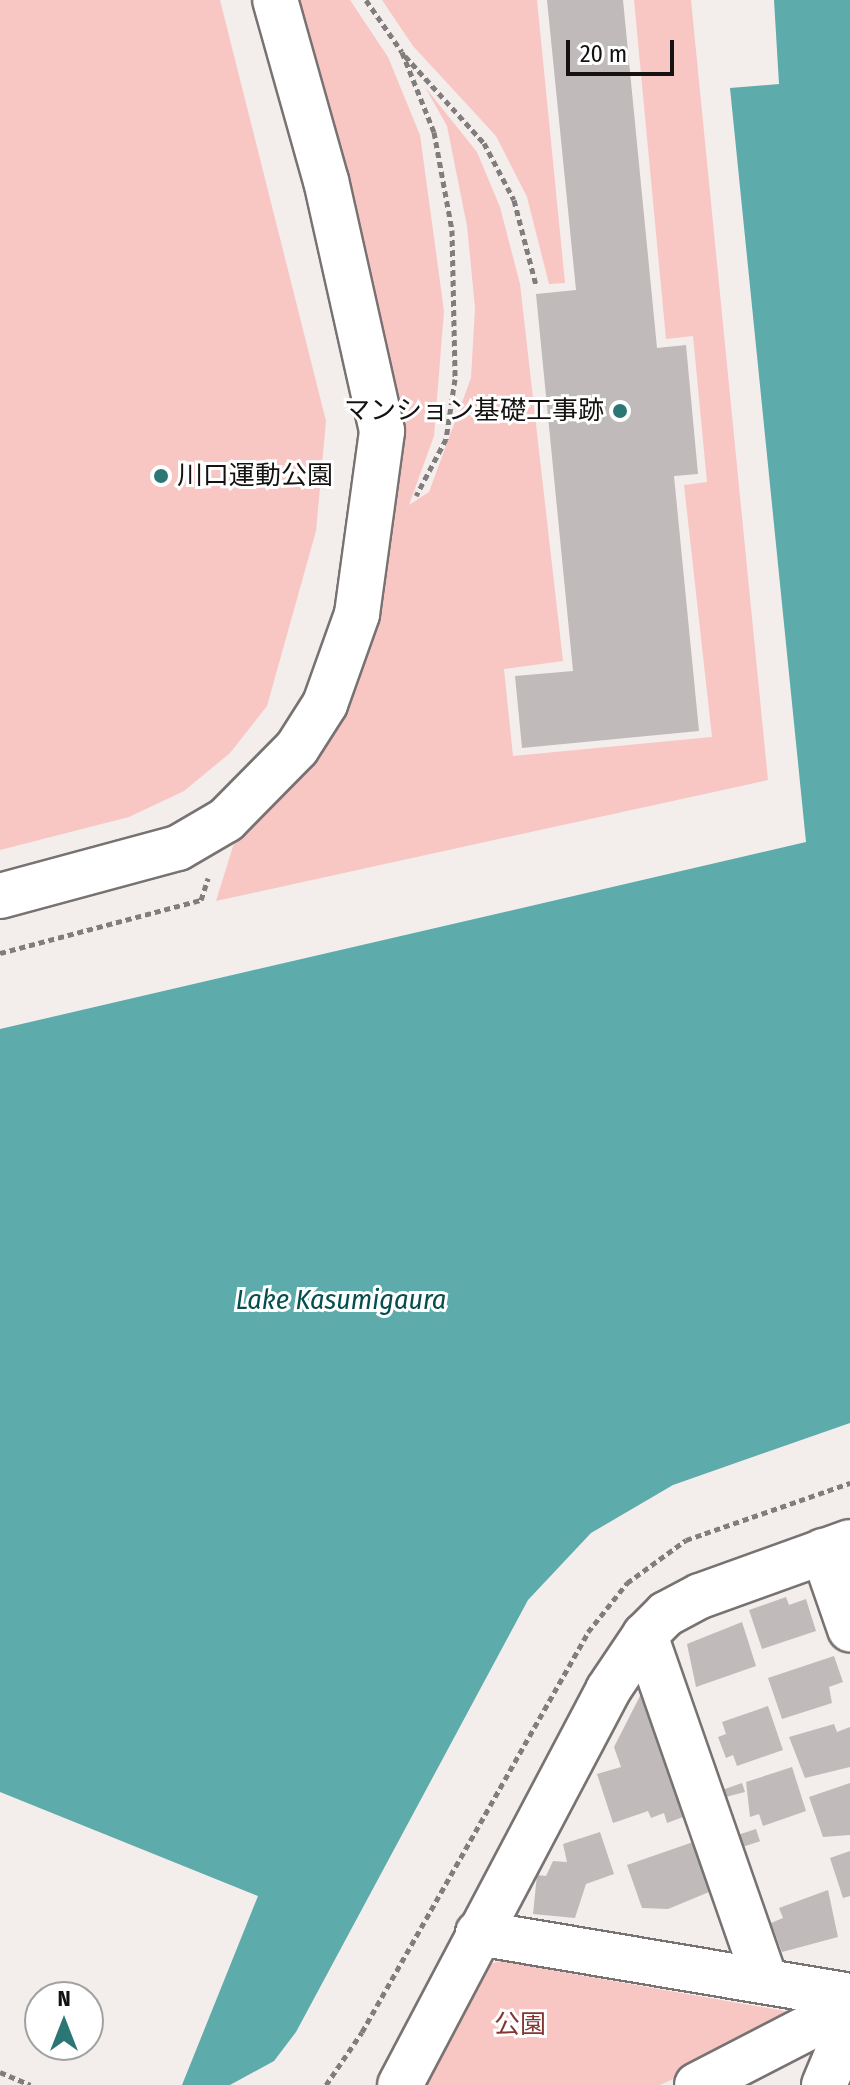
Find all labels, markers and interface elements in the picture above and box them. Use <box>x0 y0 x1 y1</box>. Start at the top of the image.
scale bar <box>570 24 678 74</box>
text: 20 m <box>580 40 627 68</box>
place label: マンション基礎工事跡 <box>344 395 604 427</box>
marker: マンション基礎工事跡 <box>611 402 629 420</box>
place label: 川口運動公園 <box>177 460 333 492</box>
marker: 川口運動公園 <box>152 467 170 485</box>
water label: Lake Kasumigaura <box>236 1283 446 1317</box>
north arrow <box>24 1981 104 2061</box>
text: N <box>57 1985 71 2012</box>
park label: 公園 <box>494 2009 546 2041</box>

